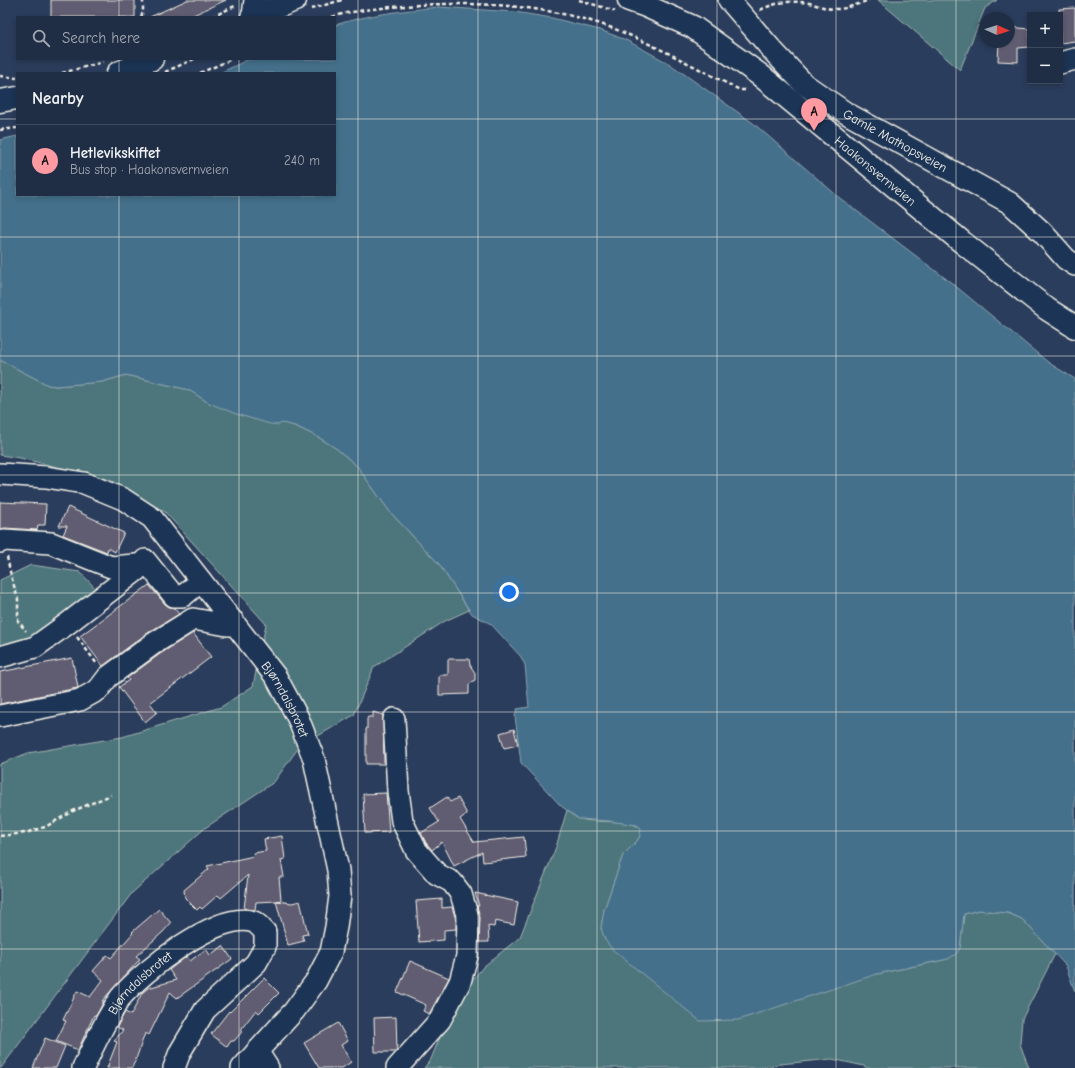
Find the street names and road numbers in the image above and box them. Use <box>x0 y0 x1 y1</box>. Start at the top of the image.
street label: Gamle Mathopsveien <box>841 106 950 175</box>
street label: Haakonsvernveien <box>832 133 919 209</box>
street label: Bjørndalsbrotet <box>259 658 313 740</box>
street label: Bjørndalsbrotet <box>104 947 176 1017</box>

